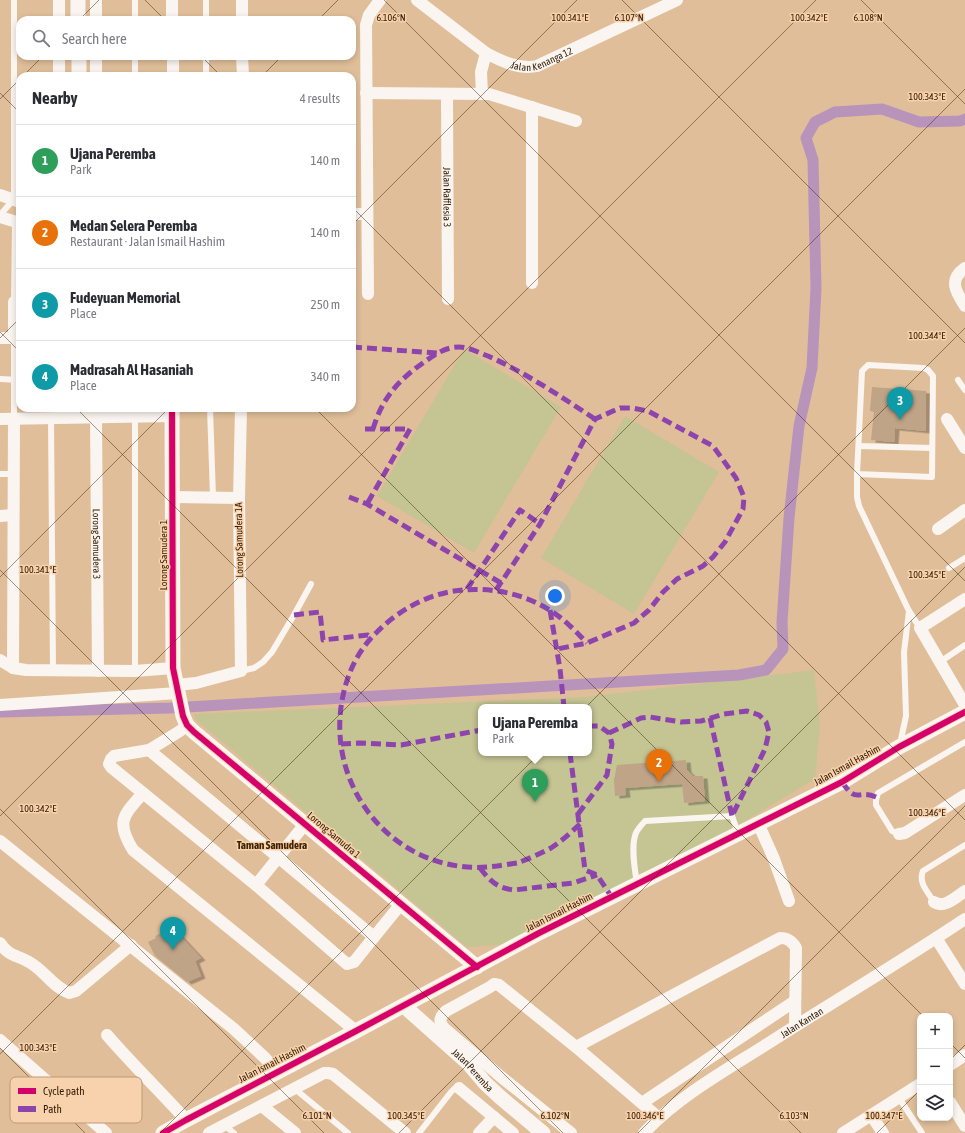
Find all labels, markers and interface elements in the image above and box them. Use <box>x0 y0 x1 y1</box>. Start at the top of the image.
text: 6.106°N <box>376 12 406 23</box>
text: 100.341°E <box>552 12 589 23</box>
text: 6.107°N <box>614 12 644 23</box>
text: 100.342°E <box>791 12 828 23</box>
text: 6.108°N <box>853 12 883 23</box>
search box <box>16 16 356 60</box>
icon: search <box>30 27 52 49</box>
text: Search here <box>62 30 127 47</box>
street label: Jalan Kenanga 12 <box>510 44 574 73</box>
text: Nearby <box>32 88 78 108</box>
text: 4 results <box>300 91 340 106</box>
text: 100.343°E <box>909 91 946 102</box>
text: Ujana Peremba <box>70 145 156 162</box>
text: 1 <box>42 153 48 168</box>
text: 140 m <box>311 153 340 168</box>
text: Park <box>70 162 92 177</box>
street label: Jalan Rafflesia 3 <box>442 167 453 227</box>
text: Medan Selera Peremba <box>70 217 197 234</box>
text: 2 <box>42 225 48 240</box>
text: 140 m <box>311 225 340 240</box>
text: Restaurant · Jalan Ismail Hashim <box>70 234 225 249</box>
text: Fudeyuan Memorial <box>70 289 180 306</box>
text: 3 <box>42 297 48 312</box>
text: 250 m <box>311 297 340 312</box>
text: Place <box>70 306 97 321</box>
text: 100.344°E <box>909 330 946 341</box>
text: Madrasah Al Hasaniah <box>70 361 193 378</box>
text: 4 <box>42 369 48 384</box>
text: 340 m <box>311 369 340 384</box>
text: Place <box>70 378 97 393</box>
pin: 3 <box>887 387 913 420</box>
street label: Lorong Samudera 1A <box>233 502 245 578</box>
street label: Lorong Samudera 3 <box>91 509 103 580</box>
street label: Lorong Samudera 1 <box>158 520 169 590</box>
text: 100.341°E <box>20 564 57 575</box>
text: 100.345°E <box>909 569 946 580</box>
your location <box>545 586 565 606</box>
popup <box>478 704 592 756</box>
text: Ujana Peremba <box>492 714 578 731</box>
text: Park <box>492 731 514 746</box>
street label: Jalan Ismail Hashim <box>812 742 882 788</box>
pin: 2 <box>646 749 672 782</box>
pin: 1 <box>522 769 548 802</box>
text: 100.342°E <box>20 803 57 814</box>
text: 100.346°E <box>909 807 946 818</box>
street label: Lorong Samudra 1 <box>305 810 363 861</box>
district label: Taman Samudera <box>237 839 307 851</box>
street label: Jalan Ismail Hashim <box>524 890 594 934</box>
pin: 4 <box>160 917 186 950</box>
street label: Jalan Kantan <box>778 1005 825 1040</box>
map controls <box>917 1013 953 1121</box>
button: + <box>917 1013 953 1049</box>
street label: Jalan Ismail Hashim <box>237 1041 307 1085</box>
text: 100.343°E <box>20 1042 57 1053</box>
street label: Jalan Peremba <box>450 1046 496 1094</box>
button: − <box>917 1049 953 1085</box>
legend <box>10 1077 142 1123</box>
text: Cycle path <box>43 1085 85 1097</box>
button: layers <box>917 1085 953 1121</box>
text: Path <box>43 1103 62 1115</box>
text: 6.101°N <box>302 1110 332 1121</box>
text: 100.345°E <box>388 1110 425 1121</box>
text: 6.102°N <box>540 1110 570 1121</box>
text: 100.346°E <box>627 1110 664 1121</box>
text: 6.103°N <box>779 1110 809 1121</box>
text: 100.347°E <box>866 1110 903 1121</box>

